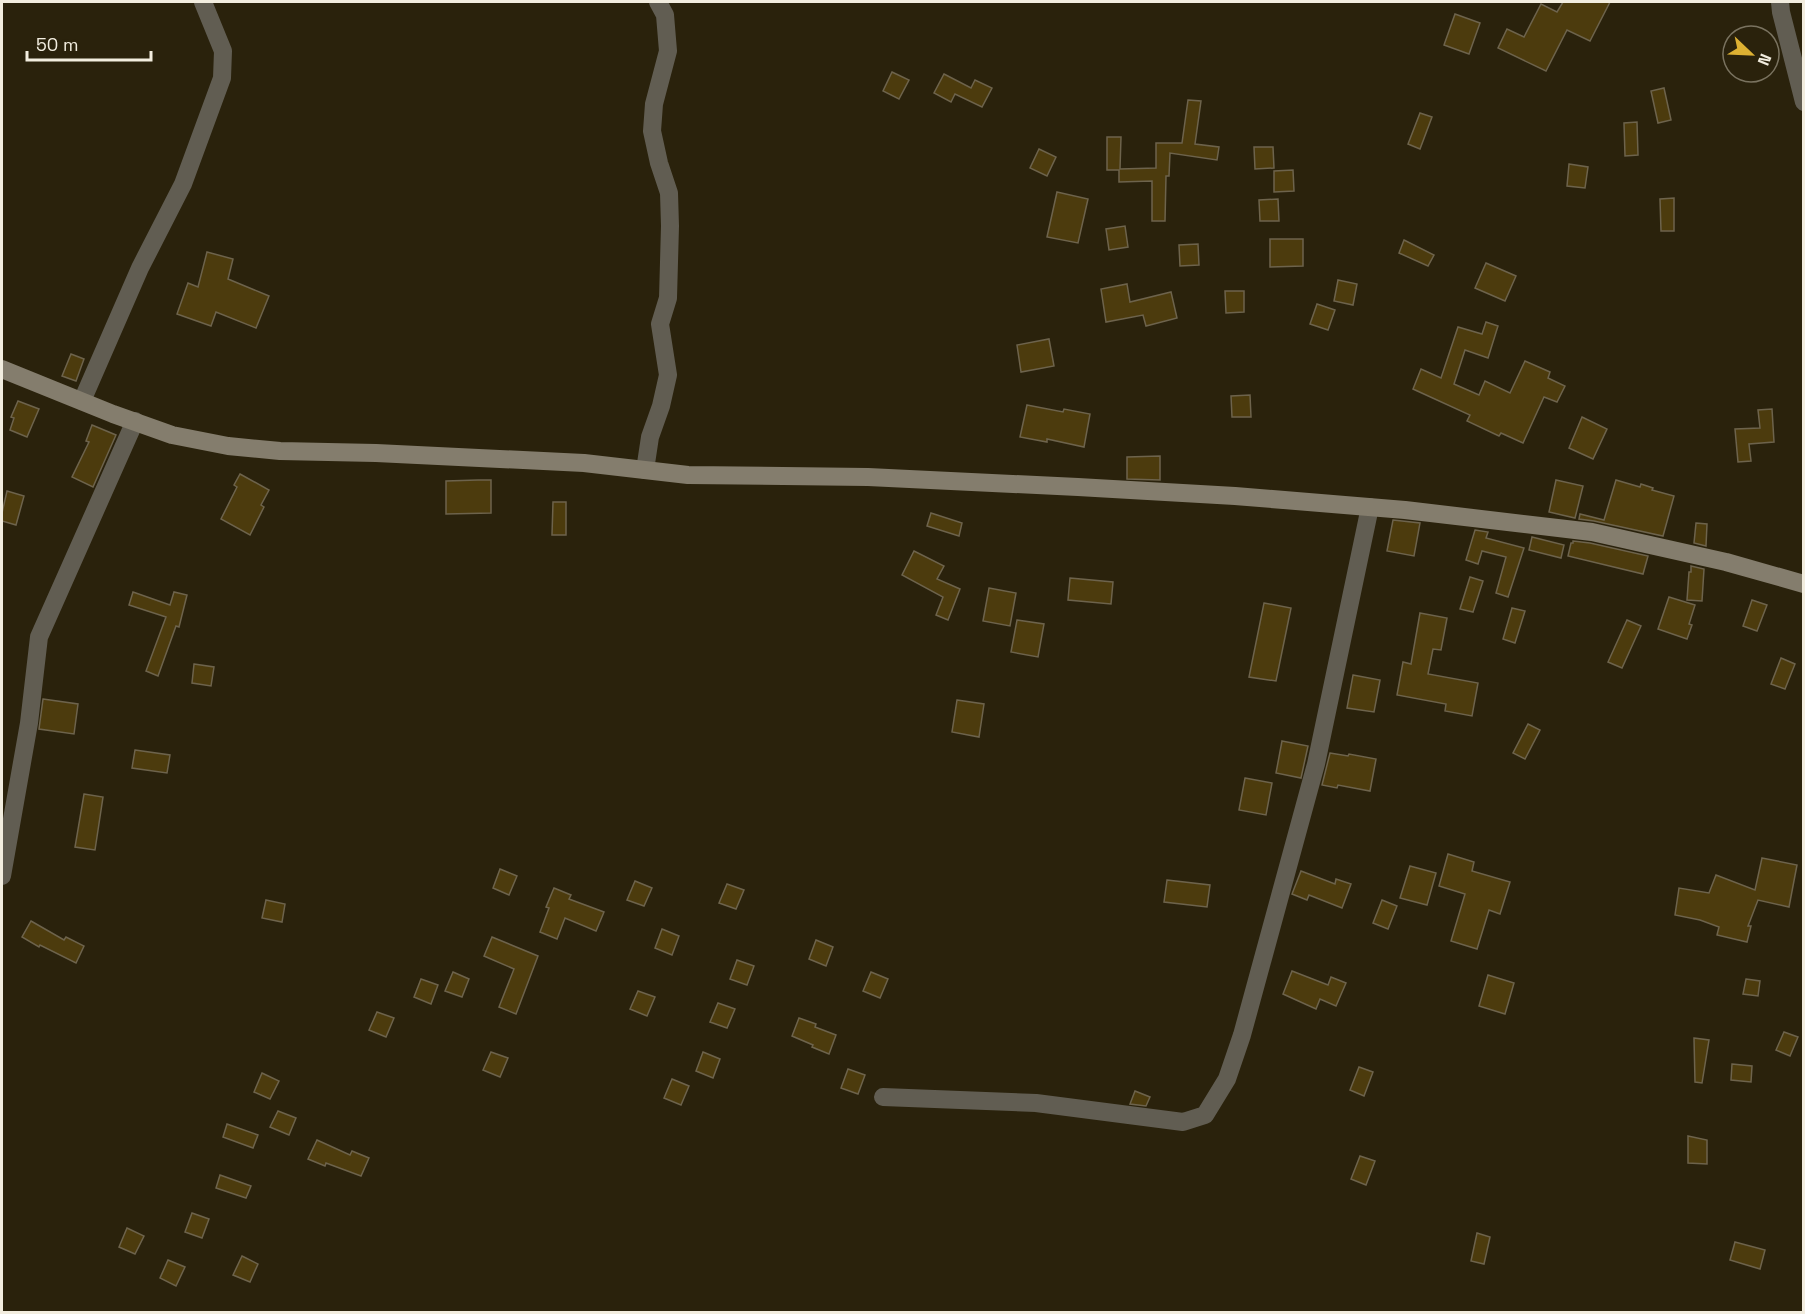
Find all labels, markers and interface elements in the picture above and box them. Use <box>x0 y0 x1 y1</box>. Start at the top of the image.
scale bar <box>27 24 152 62</box>
north arrow <box>1721 24 1781 84</box>
text: 50 m <box>36 33 78 56</box>
text: N <box>1753 51 1776 69</box>

